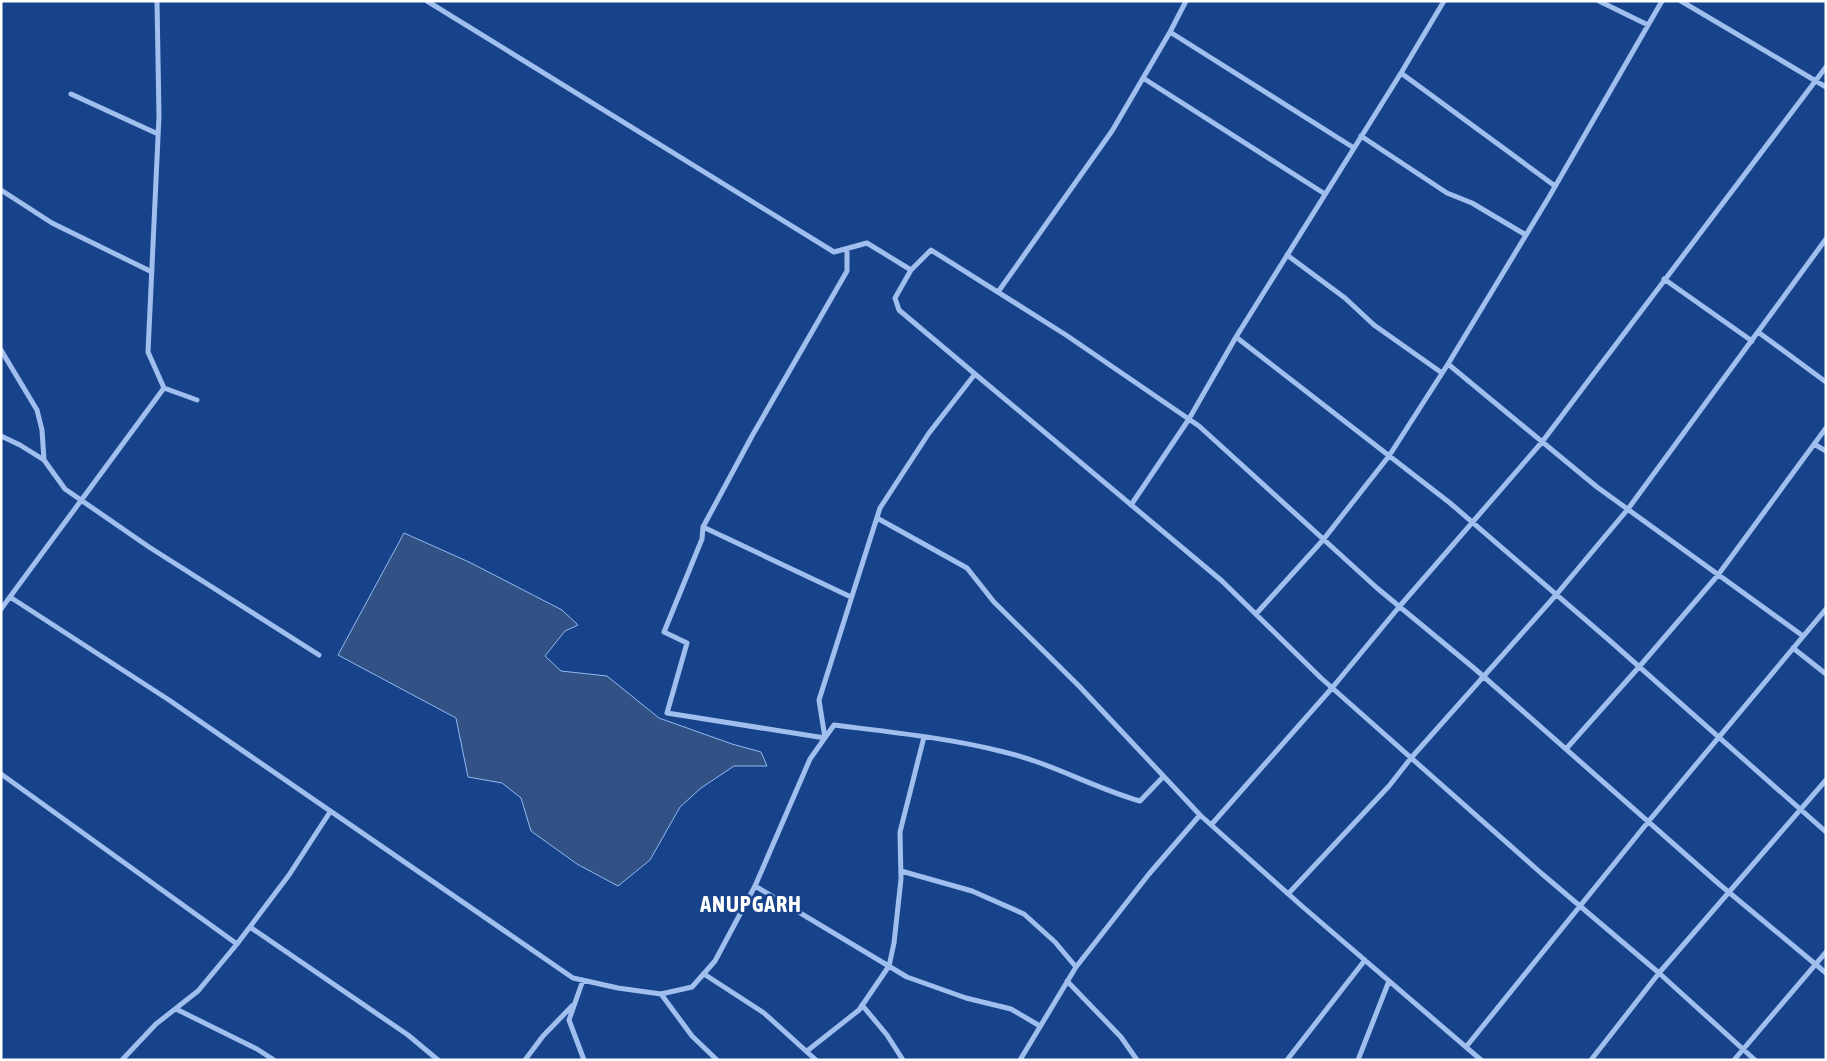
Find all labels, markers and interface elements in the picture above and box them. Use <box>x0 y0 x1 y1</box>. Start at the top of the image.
district label: ANUPGARH <box>699 891 802 917</box>

